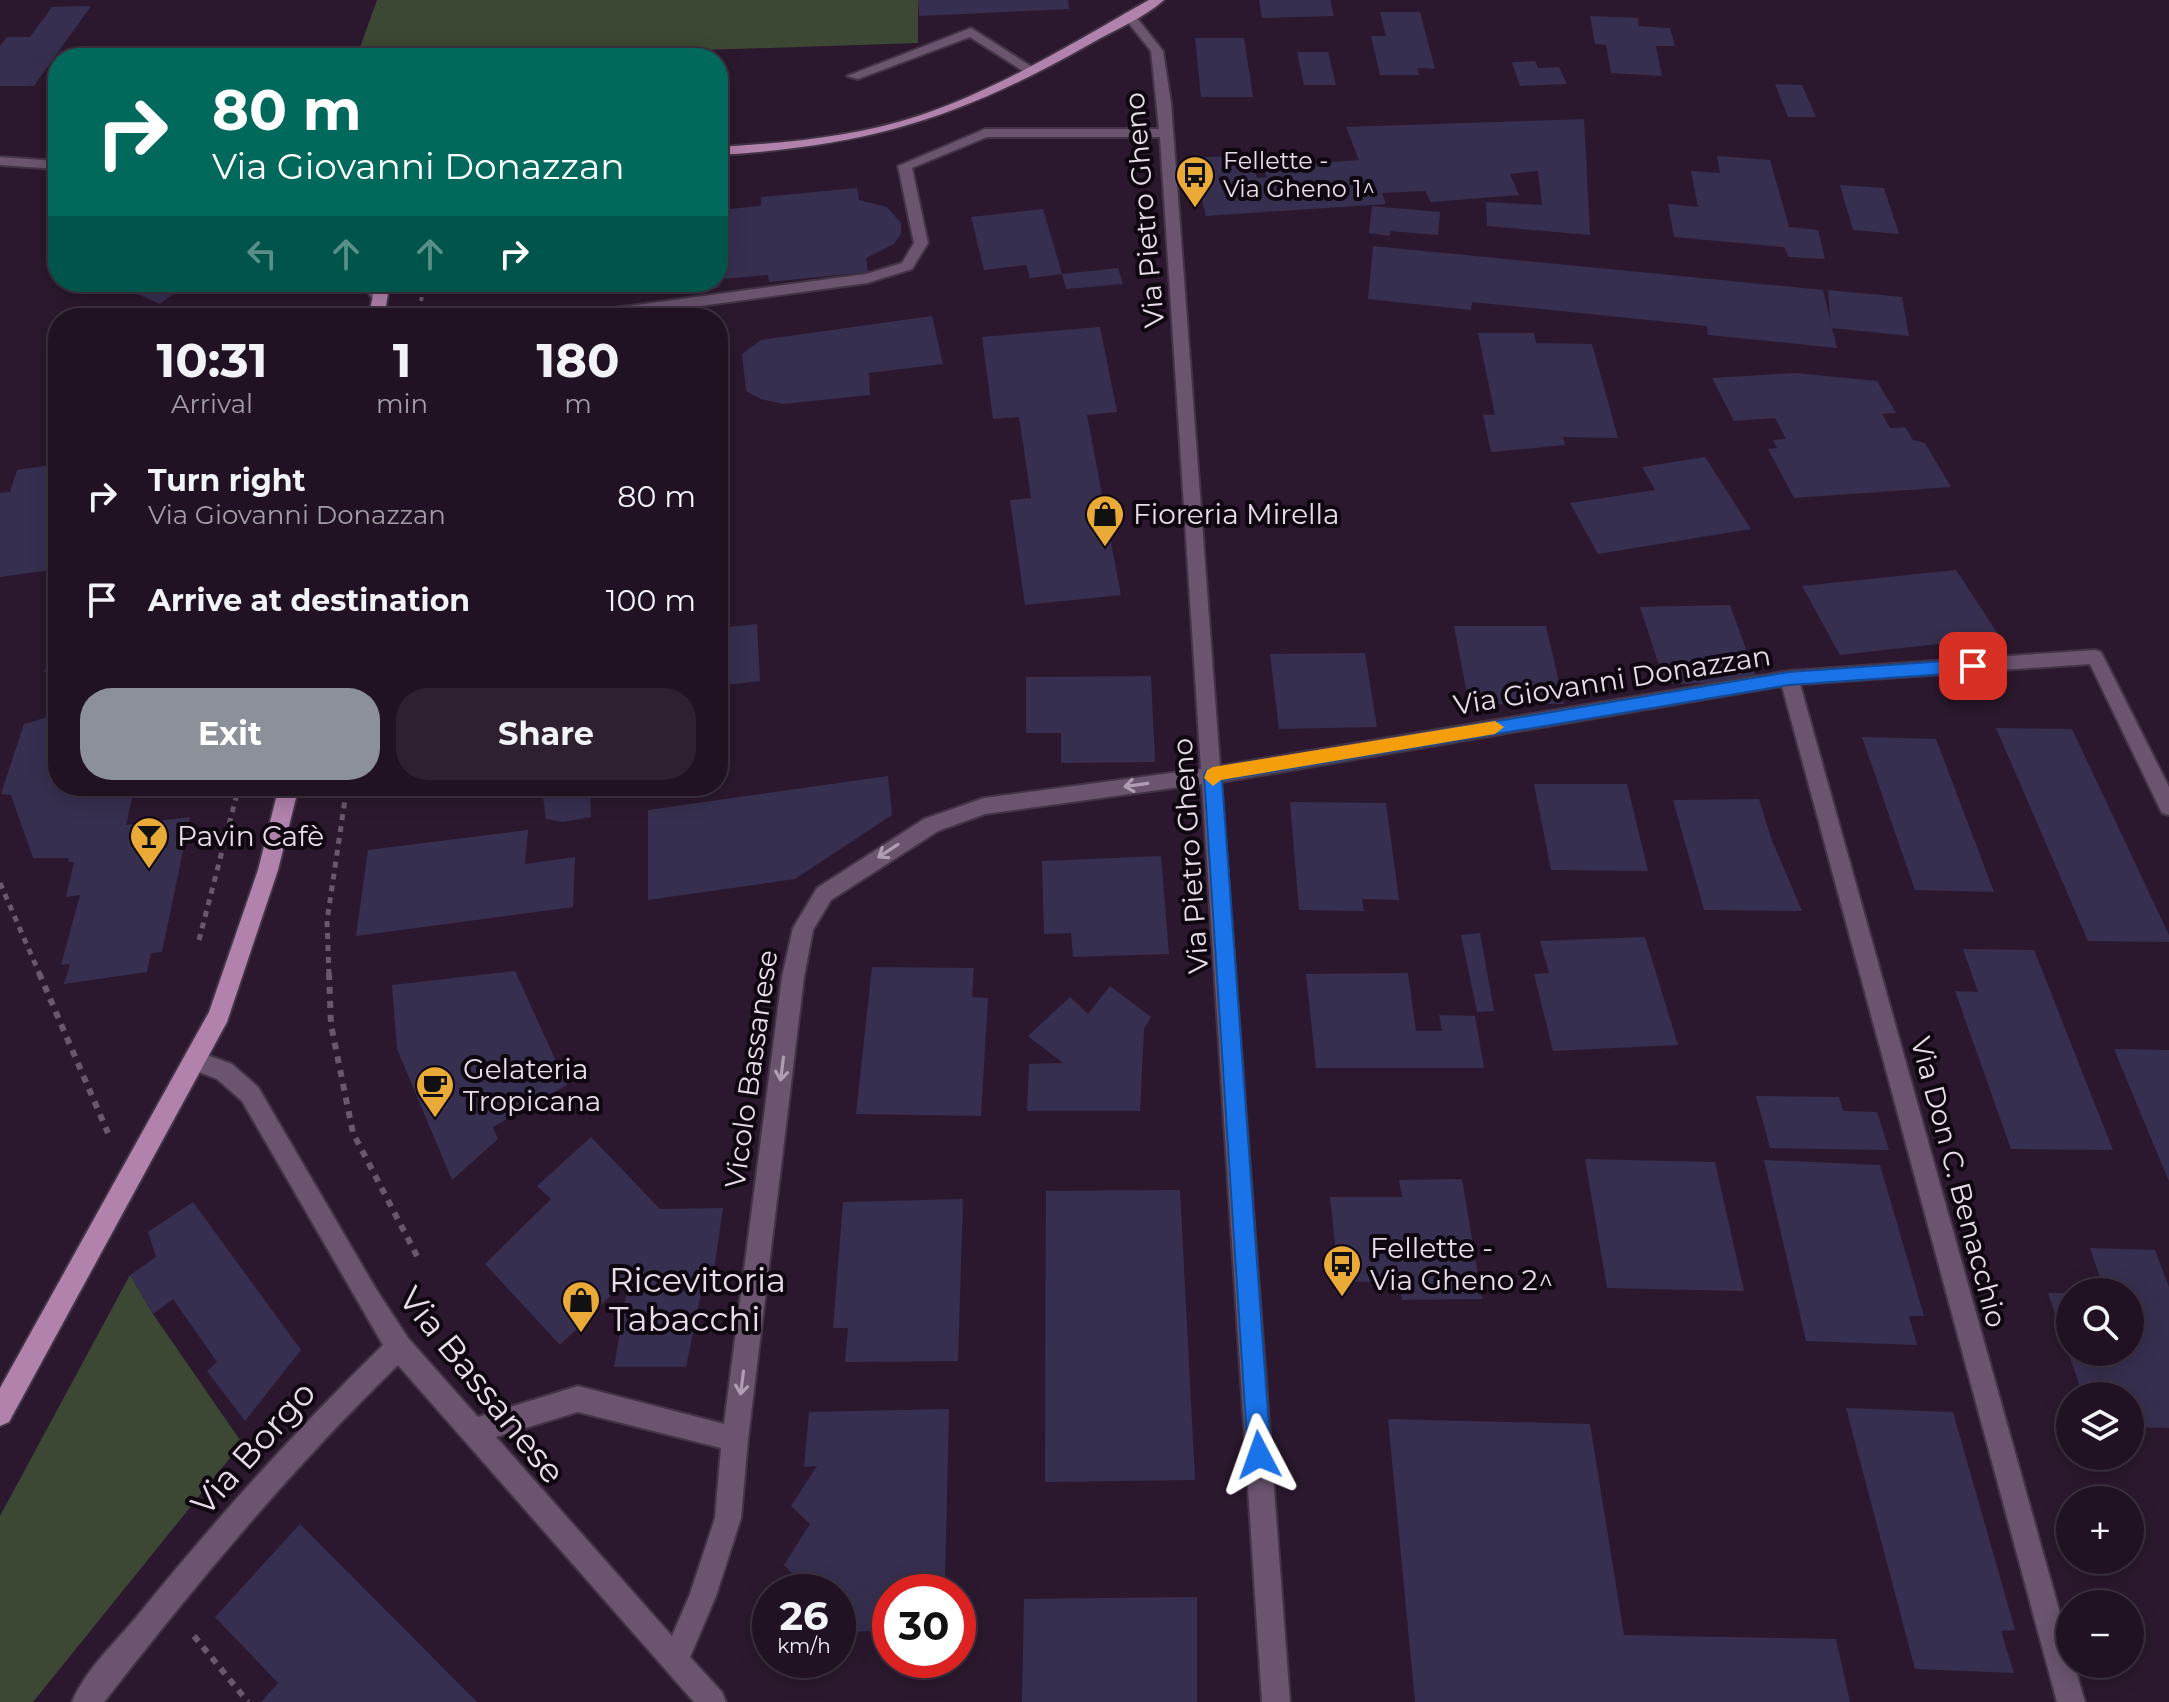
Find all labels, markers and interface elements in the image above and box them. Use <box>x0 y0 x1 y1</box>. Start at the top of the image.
text: 80 m <box>212 76 362 144</box>
icon: right <box>80 80 184 184</box>
street label: Via Pietro Gheno <box>1117 91 1171 329</box>
text: Via Giovanni Donazzan <box>212 144 624 188</box>
place label: Fellette - Via Gheno 1^ <box>1223 146 1376 203</box>
bus stop icon: Fellette - Via Gheno 1^ <box>1174 154 1216 209</box>
icon: left <box>240 232 284 276</box>
icon: ahead <box>324 232 368 276</box>
icon: ahead <box>408 232 452 276</box>
icon: right <box>492 232 536 276</box>
text: 10:31 <box>156 331 268 389</box>
text: 1 <box>393 331 411 389</box>
text: 180 <box>537 331 620 389</box>
text: Arrival <box>171 388 253 420</box>
text: min <box>376 388 428 420</box>
text: m <box>564 388 592 420</box>
text: Turn right <box>148 462 305 499</box>
icon: right <box>80 474 124 518</box>
text: 80 m <box>617 478 696 515</box>
shop icon: Fioreria Mirella <box>1084 493 1126 548</box>
place label: Fioreria Mirella <box>1133 497 1340 531</box>
text: Via Giovanni Donazzan <box>148 499 446 531</box>
icon: arrive <box>80 578 124 622</box>
text: Arrive at destination <box>148 582 470 619</box>
text: 100 m <box>606 582 696 619</box>
pin <box>1939 632 2007 700</box>
street label: Via Giovanni Donazzan <box>1451 638 1773 722</box>
icon: arrive <box>1951 644 1995 688</box>
button: Exit <box>80 688 380 780</box>
button: Share <box>396 688 696 780</box>
street label: Via Pietro Gheno <box>1165 737 1215 975</box>
one-way arrow <box>1124 778 1149 793</box>
bar icon: Pavin Cafè <box>128 815 170 870</box>
place label: Pavin Cafè <box>177 819 324 853</box>
one-way arrow <box>877 844 900 860</box>
street label: Vicolo Bassanese <box>717 948 785 1190</box>
street label: Via Don C. Benacchio <box>1904 1033 2014 1331</box>
place label: Gelateria Tropicana <box>463 1052 601 1118</box>
one-way arrow <box>774 1055 789 1082</box>
cafe icon: Gelateria Tropicana <box>414 1064 456 1119</box>
place label: Fellette - Via Gheno 2^ <box>1370 1231 1554 1297</box>
bus stop icon: Fellette - Via Gheno 2^ <box>1321 1243 1363 1298</box>
place label: Ricevitoria Tabacchi <box>609 1259 786 1340</box>
street label: Via Bassanese <box>390 1278 574 1492</box>
map controls <box>2056 1278 2144 1678</box>
button: search <box>2056 1278 2144 1366</box>
shop icon: Ricevitoria Tabacchi <box>560 1279 602 1334</box>
one-way arrow <box>734 1370 749 1395</box>
street label: Via Borgo <box>182 1372 324 1524</box>
button: layers <box>2056 1382 2144 1470</box>
position arrow <box>1217 1413 1301 1497</box>
button: + <box>2056 1486 2144 1574</box>
speed limit sign: 30 <box>872 1574 976 1678</box>
button: − <box>2056 1590 2144 1678</box>
text: 26 <box>779 1591 829 1640</box>
text: km/h <box>777 1634 831 1658</box>

